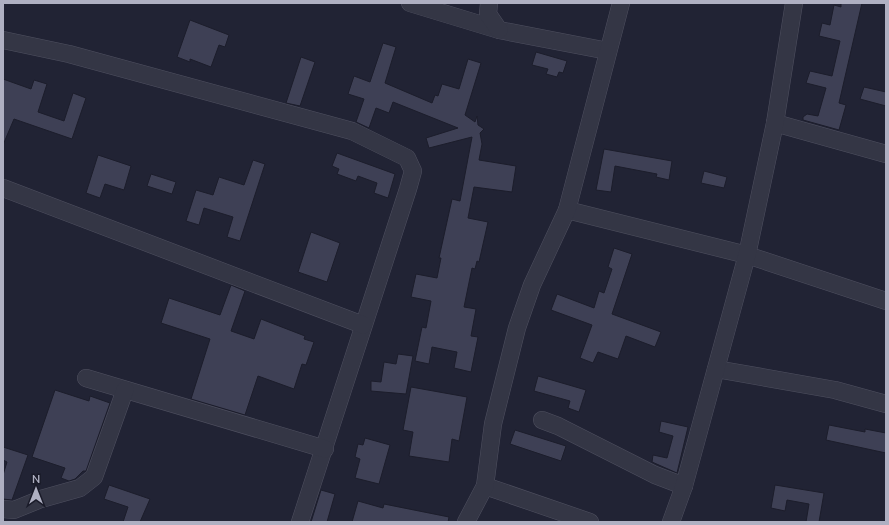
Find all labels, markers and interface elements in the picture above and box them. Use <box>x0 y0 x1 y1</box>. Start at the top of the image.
north arrow <box>16 469 56 509</box>
text: N <box>32 472 40 487</box>

